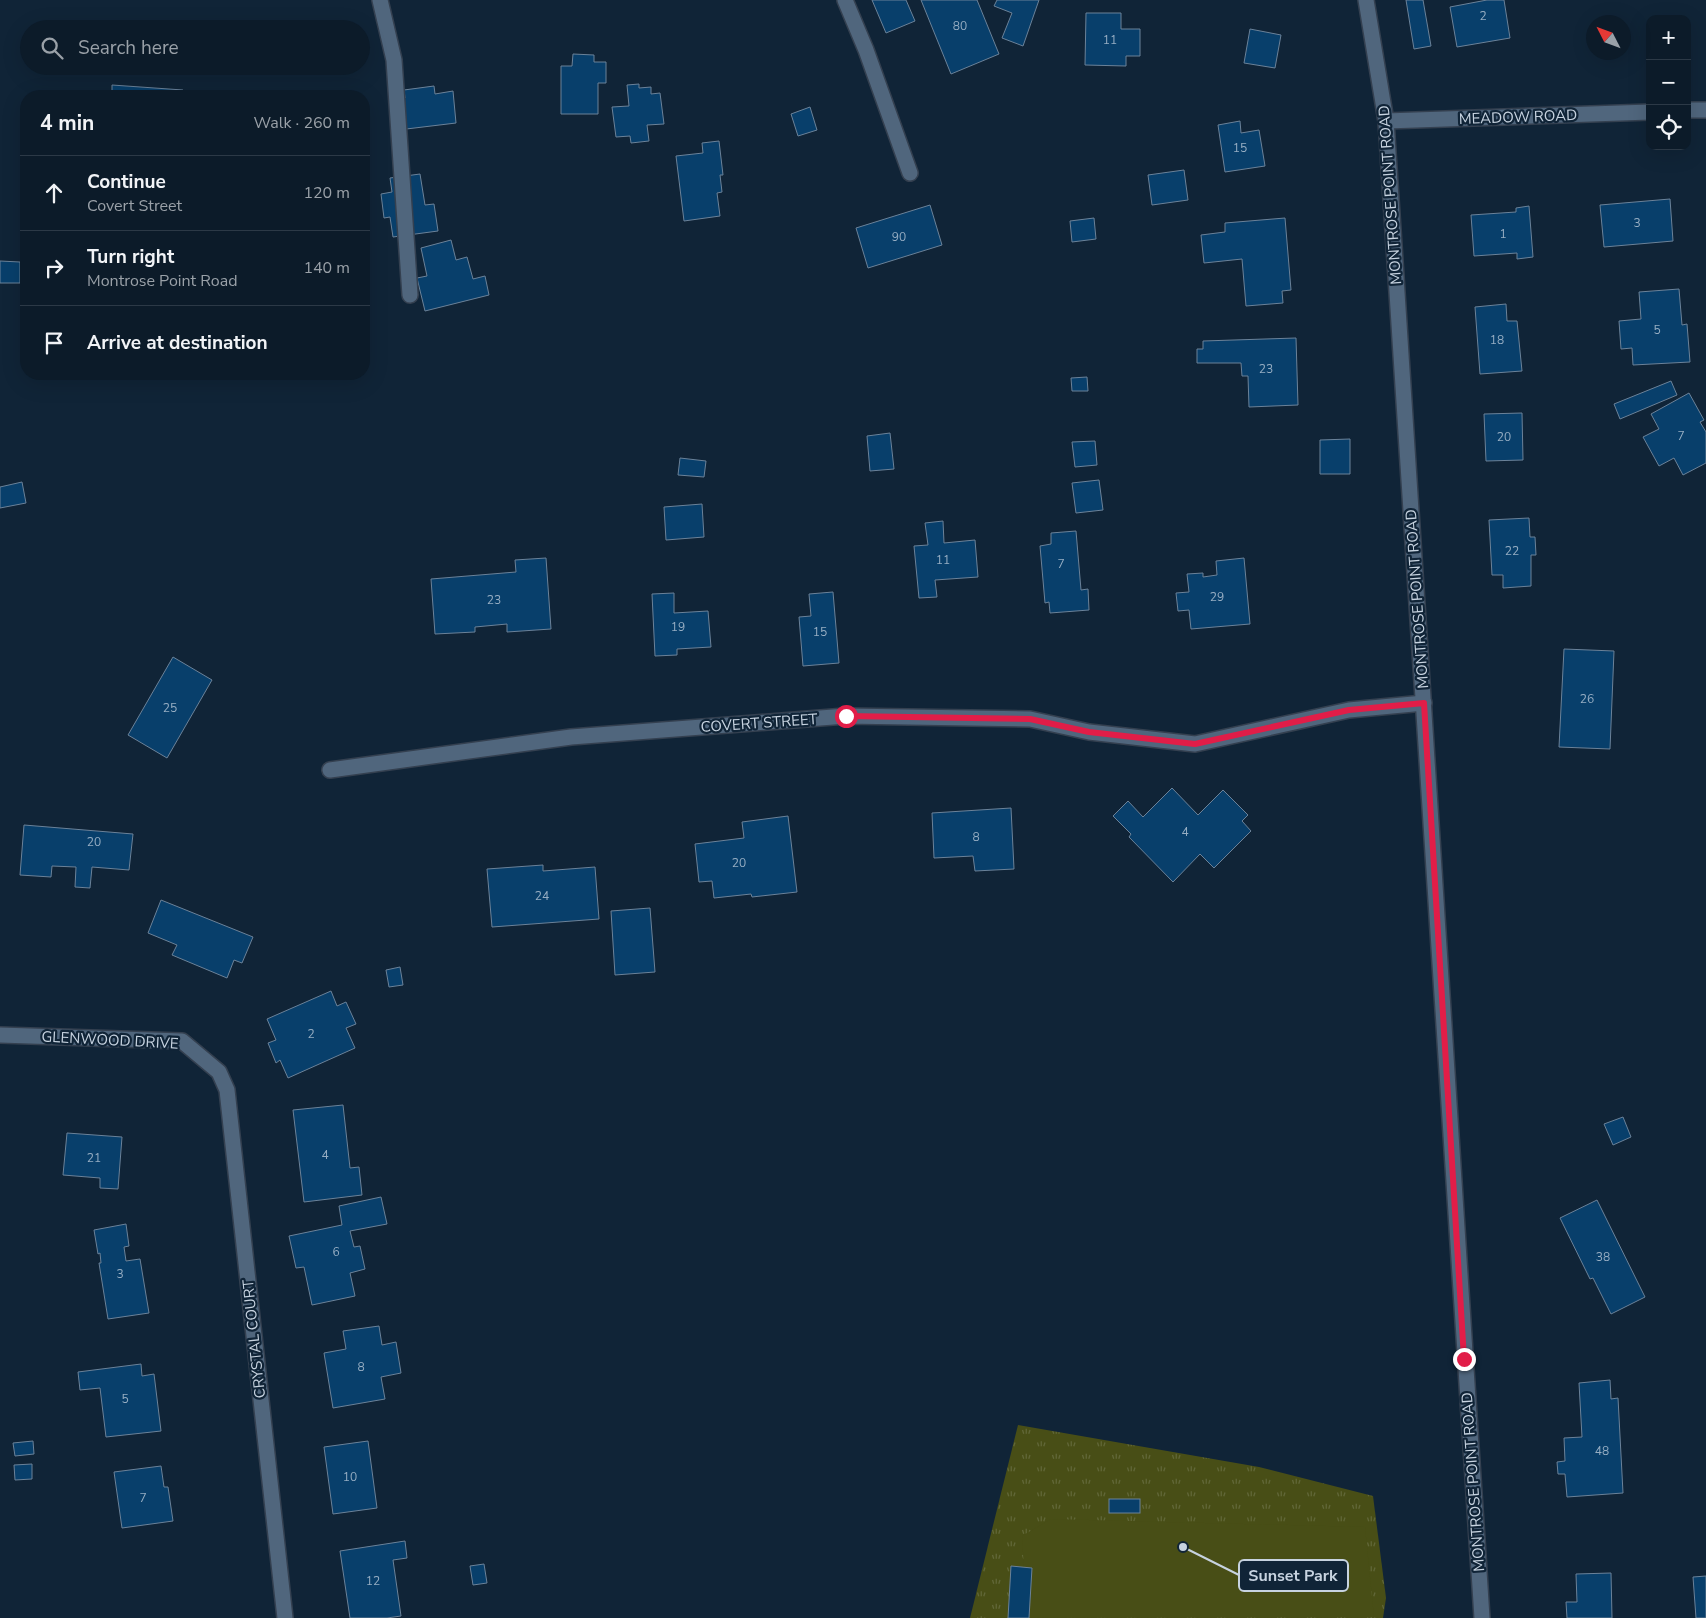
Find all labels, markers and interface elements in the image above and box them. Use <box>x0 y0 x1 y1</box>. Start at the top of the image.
house number: 2 <box>1479 8 1487 24</box>
north arrow <box>1586 15 1631 60</box>
map controls <box>1646 15 1691 150</box>
button: + <box>1646 15 1691 60</box>
house number: 80 <box>953 18 967 34</box>
search box <box>20 20 370 75</box>
house number: 11 <box>1103 32 1117 48</box>
icon: search <box>38 34 66 62</box>
text: Search here <box>78 35 179 61</box>
button: − <box>1646 60 1691 105</box>
street label: MONTROSE POINT ROAD <box>1374 105 1406 285</box>
street label: MEADOW ROAD <box>1458 105 1578 129</box>
button: locate <box>1646 105 1691 150</box>
text: 4 min <box>40 109 94 137</box>
text: Walk · 260 m <box>254 112 350 134</box>
house number: 15 <box>1233 140 1247 156</box>
text: Continue <box>87 169 166 195</box>
icon: ahead <box>40 179 68 207</box>
text: 120 m <box>303 182 350 204</box>
text: Covert Street <box>87 195 182 217</box>
house number: 3 <box>1633 215 1641 231</box>
house number: 1 <box>1499 226 1507 242</box>
house number: 90 <box>892 229 906 245</box>
text: Turn right <box>87 244 174 270</box>
icon: right <box>40 254 68 282</box>
text: 140 m <box>303 257 350 279</box>
text: Montrose Point Road <box>87 270 238 292</box>
house number: 5 <box>1653 322 1661 338</box>
icon: arrive <box>40 329 68 357</box>
text: Arrive at destination <box>87 330 268 356</box>
house number: 18 <box>1490 332 1504 348</box>
house number: 23 <box>1259 361 1273 377</box>
house number: 7 <box>1677 428 1685 444</box>
house number: 20 <box>1497 429 1511 445</box>
street label: MONTROSE POINT ROAD <box>1401 509 1433 689</box>
house number: 22 <box>1505 543 1519 559</box>
house number: 11 <box>936 552 950 568</box>
house number: 7 <box>1057 556 1065 572</box>
house number: 29 <box>1210 589 1224 605</box>
house number: 23 <box>487 592 501 608</box>
house number: 19 <box>671 619 685 635</box>
house number: 15 <box>813 624 827 640</box>
house number: 26 <box>1580 691 1594 707</box>
house number: 25 <box>163 700 177 716</box>
route start <box>835 705 858 728</box>
street label: COVERT STREET <box>700 709 818 737</box>
house number: 4 <box>1181 824 1189 840</box>
house number: 8 <box>972 829 980 845</box>
house number: 20 <box>87 834 101 850</box>
house number: 20 <box>732 855 746 871</box>
house number: 24 <box>535 888 549 904</box>
street label: GLENWOOD DRIVE <box>41 1026 179 1054</box>
house number: 2 <box>307 1026 315 1042</box>
house number: 4 <box>321 1147 329 1163</box>
house number: 21 <box>87 1150 101 1166</box>
house number: 6 <box>332 1244 340 1260</box>
house number: 38 <box>1596 1249 1610 1265</box>
house number: 3 <box>116 1266 124 1282</box>
street label: CRYSTAL COURT <box>238 1279 270 1399</box>
route end <box>1453 1348 1476 1371</box>
house number: 8 <box>357 1359 365 1375</box>
house number: 5 <box>121 1391 129 1407</box>
street label: MONTROSE POINT ROAD <box>1457 1392 1489 1572</box>
house number: 48 <box>1595 1443 1609 1459</box>
house number: 10 <box>343 1469 357 1485</box>
house number: 7 <box>139 1490 147 1506</box>
callout: Sunset Park <box>1239 1560 1348 1591</box>
text: Sunset Park <box>1248 1565 1338 1587</box>
house number: 12 <box>366 1573 380 1589</box>

